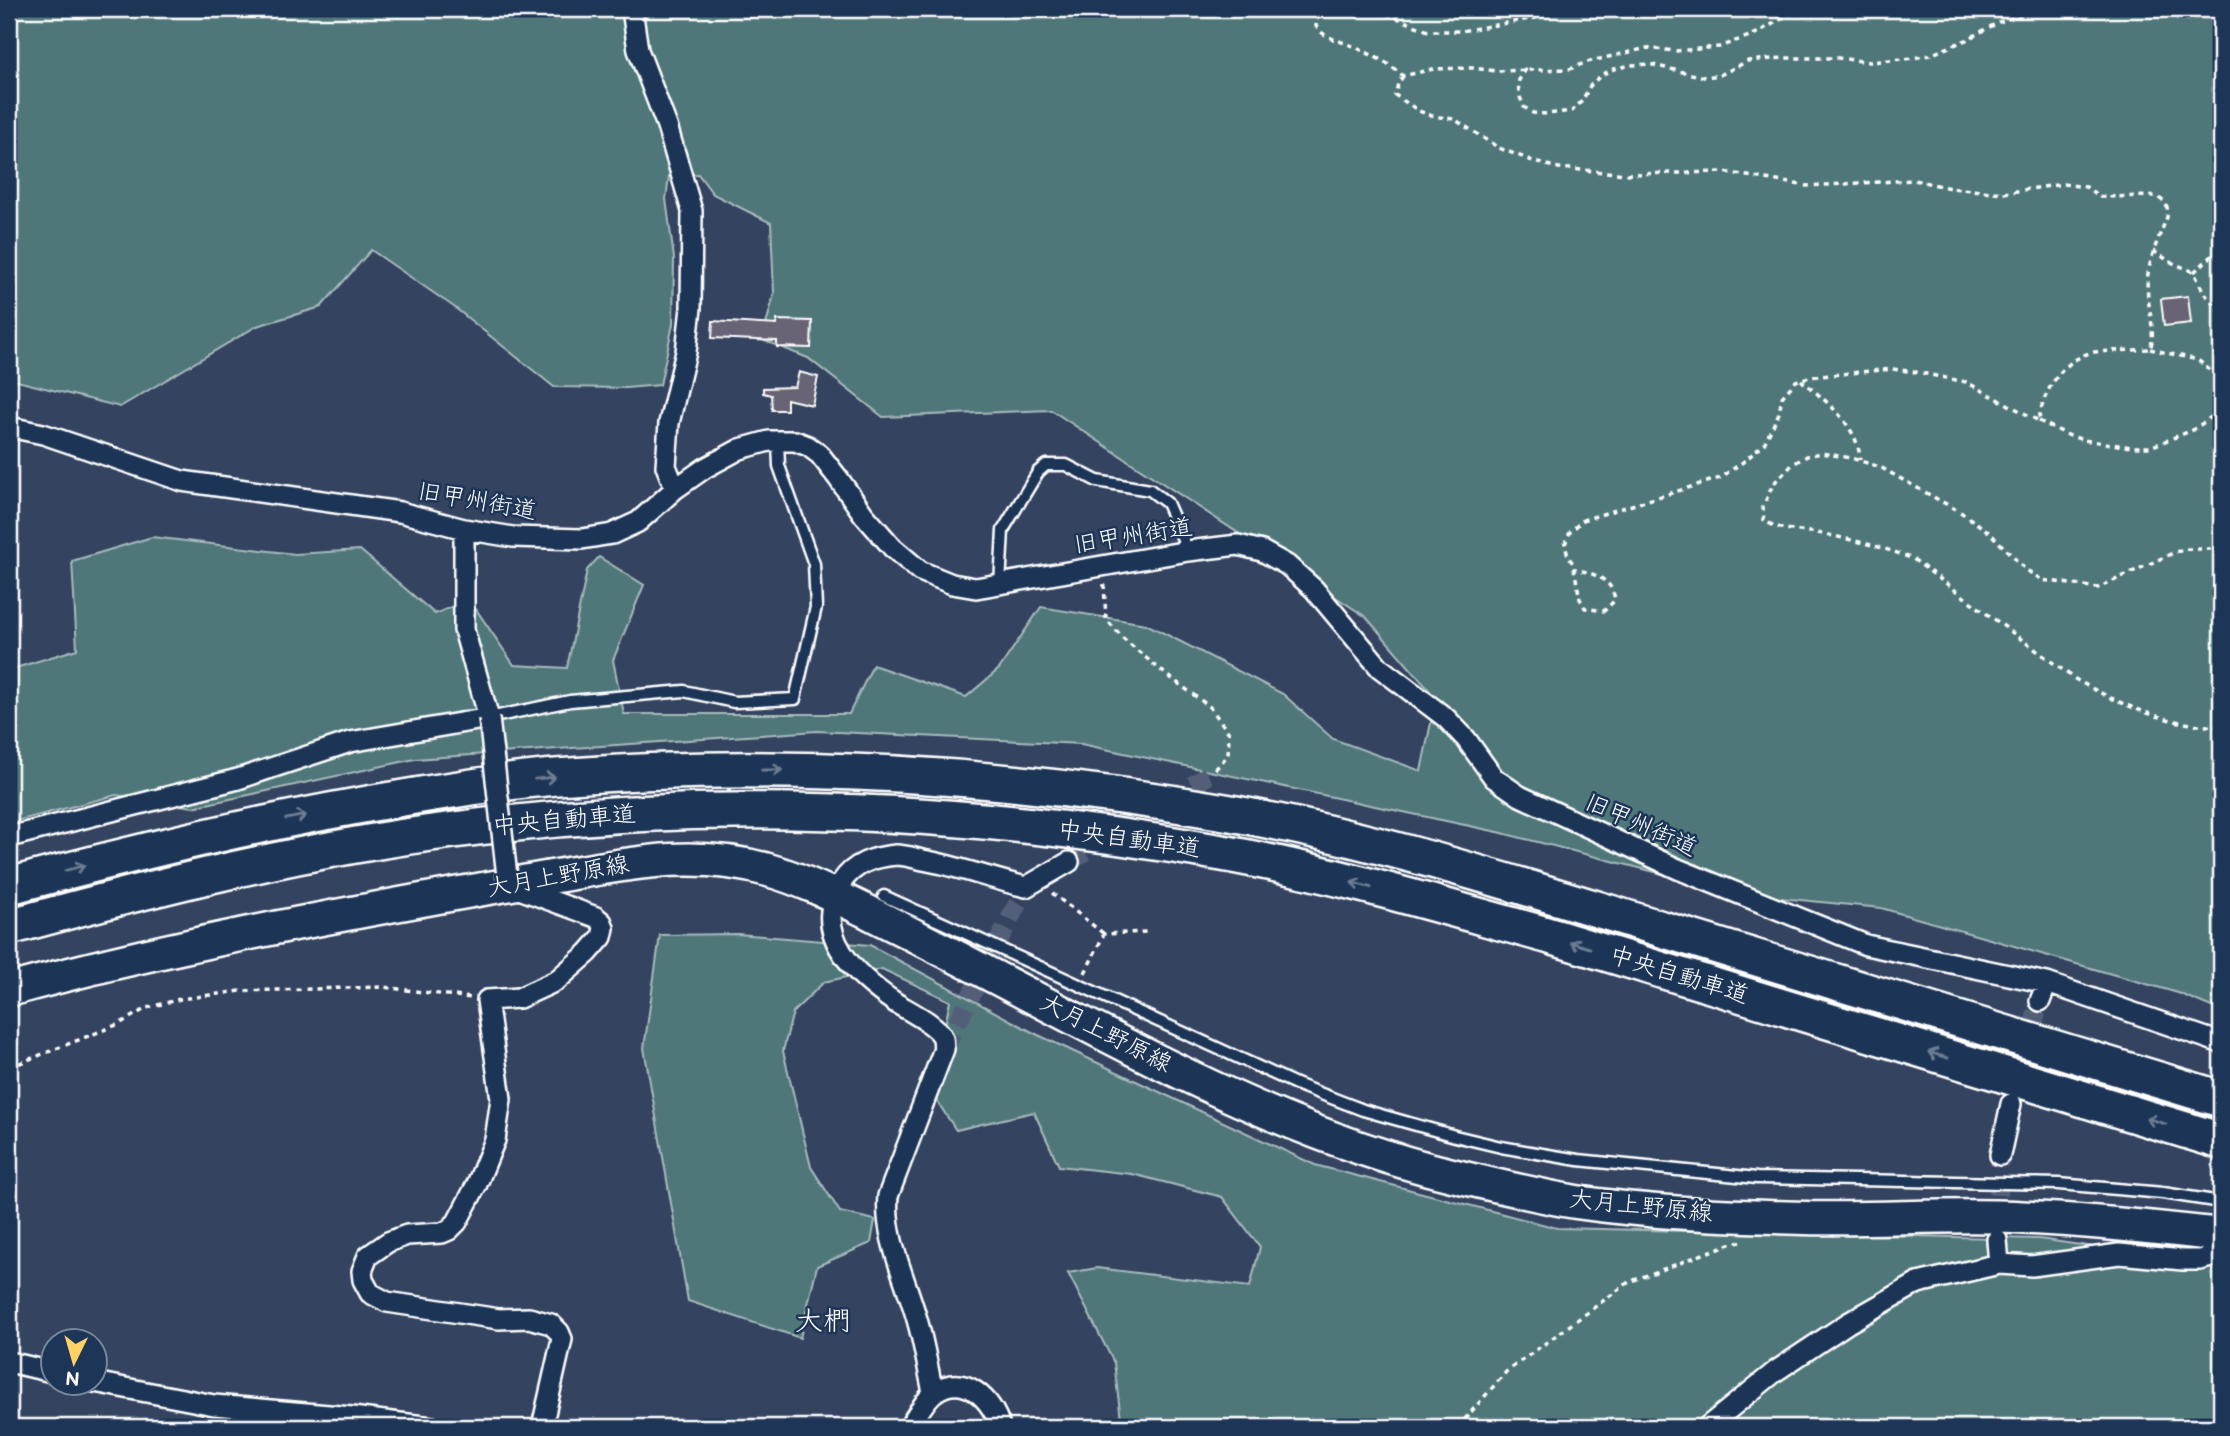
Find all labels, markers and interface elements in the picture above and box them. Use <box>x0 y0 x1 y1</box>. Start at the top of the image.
street label: 旧甲州街道 <box>415 476 539 526</box>
street label: 旧甲州街道 <box>1071 512 1195 560</box>
one-way arrow <box>761 763 784 777</box>
one-way arrow <box>533 772 556 785</box>
street label: 旧甲州街道 <box>1580 787 1702 863</box>
street label: 中央自動車道 <box>491 799 637 841</box>
one-way arrow <box>284 809 307 823</box>
street label: 中央自動車道 <box>1056 815 1202 863</box>
street label: 大月上野原線 <box>485 849 631 903</box>
one-way arrow <box>64 861 86 874</box>
one-way arrow <box>1350 877 1372 890</box>
one-way arrow <box>1570 938 1592 951</box>
street label: 中央自動車道 <box>1606 940 1752 1010</box>
street label: 大月上野原線 <box>1035 987 1177 1079</box>
one-way arrow <box>1928 1047 1950 1060</box>
one-way arrow <box>2145 1114 2167 1127</box>
street label: 大月上野原線 <box>1568 1184 1714 1228</box>
district label: 大椚 <box>795 1305 851 1338</box>
north arrow <box>38 1328 108 1398</box>
text: N <box>65 1365 81 1390</box>

